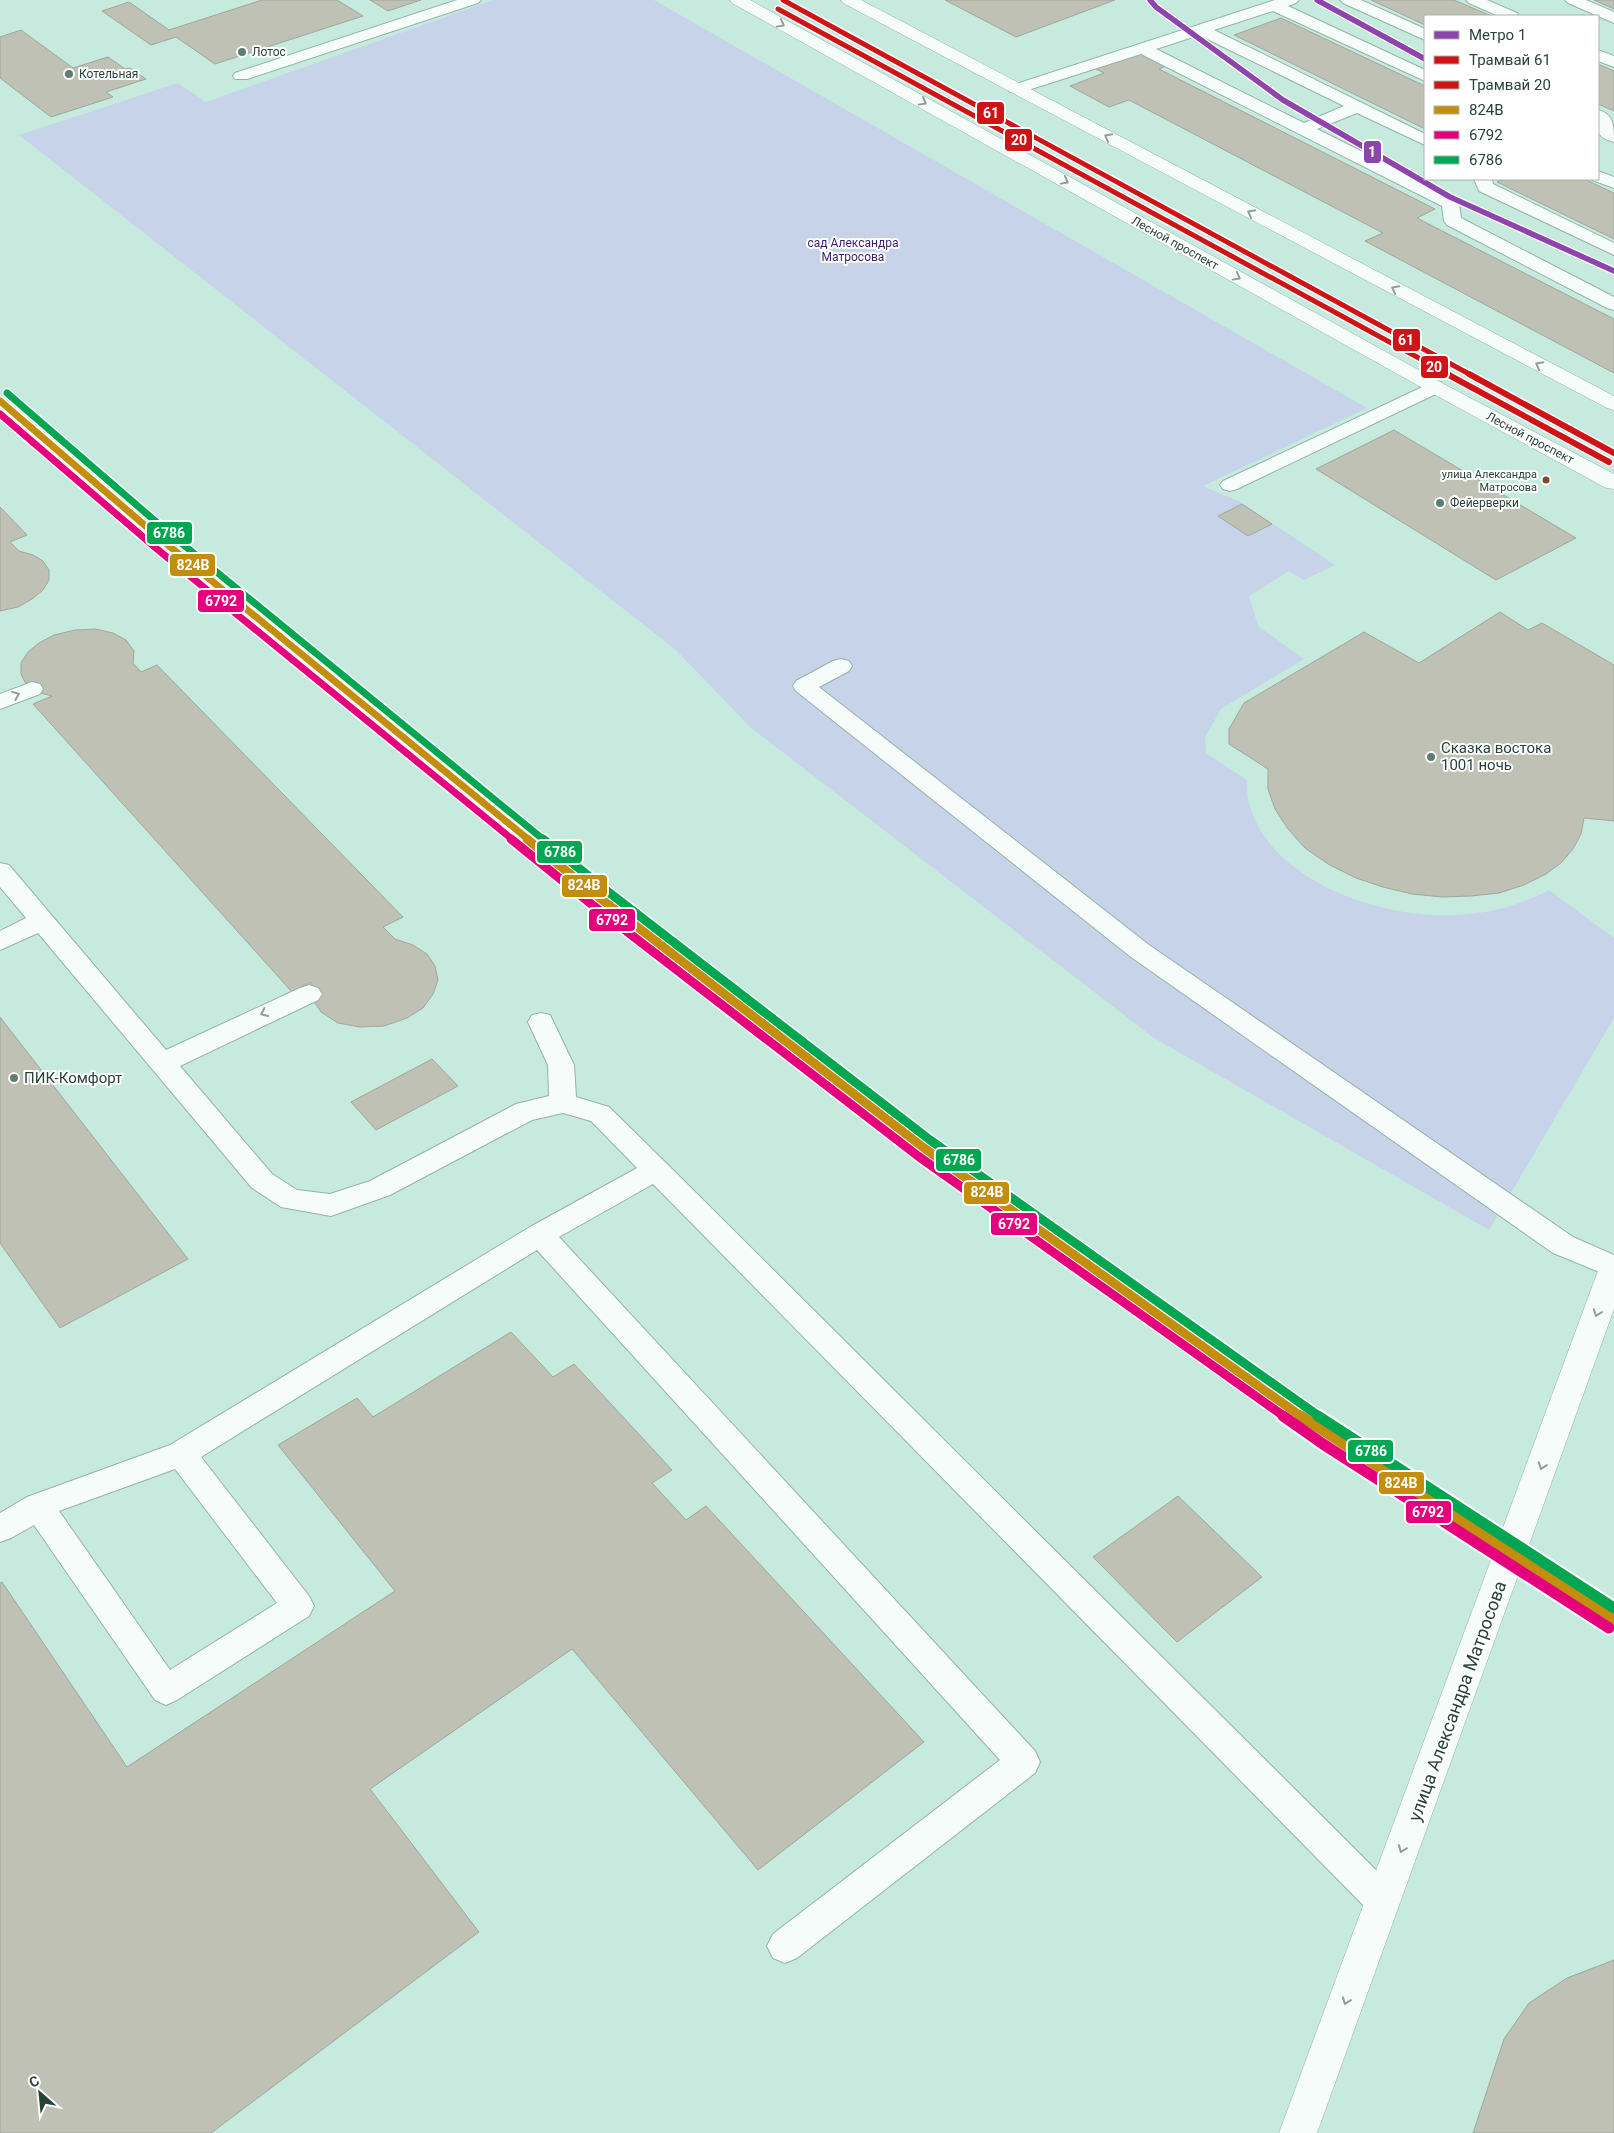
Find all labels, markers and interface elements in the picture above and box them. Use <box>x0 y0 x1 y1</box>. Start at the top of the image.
legend <box>1424 15 1599 180</box>
one-way arrow <box>775 17 784 27</box>
text: Метро 1 <box>1469 26 1526 44</box>
place label: Лотос <box>252 45 286 59</box>
marker: Лотос <box>236 46 248 58</box>
text: Трамвай 61 <box>1469 51 1551 69</box>
place label: Котельная <box>79 67 138 81</box>
marker: Котельная <box>63 68 75 80</box>
text: Трамвай 20 <box>1469 76 1551 94</box>
one-way arrow <box>917 96 926 106</box>
line badge: 61 <box>976 101 1005 125</box>
text: 824В <box>1469 101 1504 119</box>
text: 61 <box>983 105 999 121</box>
text: 6792 <box>1469 126 1503 144</box>
line badge: 20 <box>1004 128 1033 152</box>
text: 20 <box>1011 132 1027 148</box>
one-way arrow <box>1104 133 1113 143</box>
line badge: 1 <box>1363 140 1382 164</box>
text: 1 <box>1368 144 1376 160</box>
text: 6786 <box>1469 151 1503 169</box>
one-way arrow <box>1059 175 1068 185</box>
one-way arrow <box>1248 209 1257 219</box>
street label: Лесной проспект <box>1129 213 1221 273</box>
park label: cад Александра Матросова <box>808 236 898 264</box>
one-way arrow <box>1232 271 1241 281</box>
one-way arrow <box>1391 285 1400 295</box>
line badge: 61 <box>1392 328 1421 352</box>
text: 61 <box>1398 332 1414 348</box>
line badge: 20 <box>1420 355 1449 379</box>
text: 20 <box>1426 359 1442 375</box>
one-way arrow <box>1535 361 1544 371</box>
street label: Лесной проспект <box>1484 409 1576 467</box>
place label: улица Александра Матросова <box>1442 468 1537 494</box>
marker: улица Александра Матросова <box>1541 475 1551 485</box>
place label: Фейерверки <box>1450 496 1519 510</box>
marker: Фейерверки <box>1434 497 1446 509</box>
line badge: 6786 <box>146 521 193 545</box>
text: 6786 <box>153 525 185 541</box>
line badge: 824В <box>169 553 216 577</box>
text: 824В <box>176 557 210 573</box>
line badge: 6792 <box>197 589 245 613</box>
text: 6792 <box>205 593 237 609</box>
one-way arrow <box>11 691 20 701</box>
place label: Сказка востока 1001 ночь <box>1441 739 1551 774</box>
marker: Сказка востока 1001 ночь <box>1425 751 1437 763</box>
line badge: 6786 <box>536 840 583 864</box>
text: 6786 <box>544 844 576 860</box>
line badge: 824В <box>561 874 608 898</box>
text: 824В <box>567 877 601 893</box>
line badge: 6792 <box>588 908 636 932</box>
text: 6792 <box>596 912 628 928</box>
one-way arrow <box>260 1007 269 1018</box>
place label: ПИК-Комфорт <box>24 1069 122 1087</box>
marker: ПИК-Комфорт <box>8 1072 20 1084</box>
line badge: 6786 <box>935 1148 982 1172</box>
text: 6786 <box>943 1152 975 1168</box>
line badge: 824В <box>963 1181 1010 1205</box>
text: 824В <box>970 1184 1004 1200</box>
line badge: 6792 <box>990 1212 1038 1236</box>
text: 6792 <box>998 1216 1030 1232</box>
one-way arrow <box>1593 1309 1603 1317</box>
line badge: 6786 <box>1347 1439 1394 1463</box>
text: 6786 <box>1355 1443 1387 1459</box>
one-way arrow <box>1538 1462 1548 1470</box>
line badge: 824В <box>1378 1471 1425 1495</box>
text: 824В <box>1384 1475 1418 1491</box>
line badge: 6792 <box>1405 1500 1452 1524</box>
text: 6792 <box>1412 1504 1444 1520</box>
street label: улица Александра Матросова <box>1404 1578 1510 1824</box>
one-way arrow <box>1398 1844 1408 1853</box>
one-way arrow <box>1342 1997 1352 2005</box>
north arrow <box>15 2068 65 2118</box>
text: С <box>26 2072 42 2091</box>

